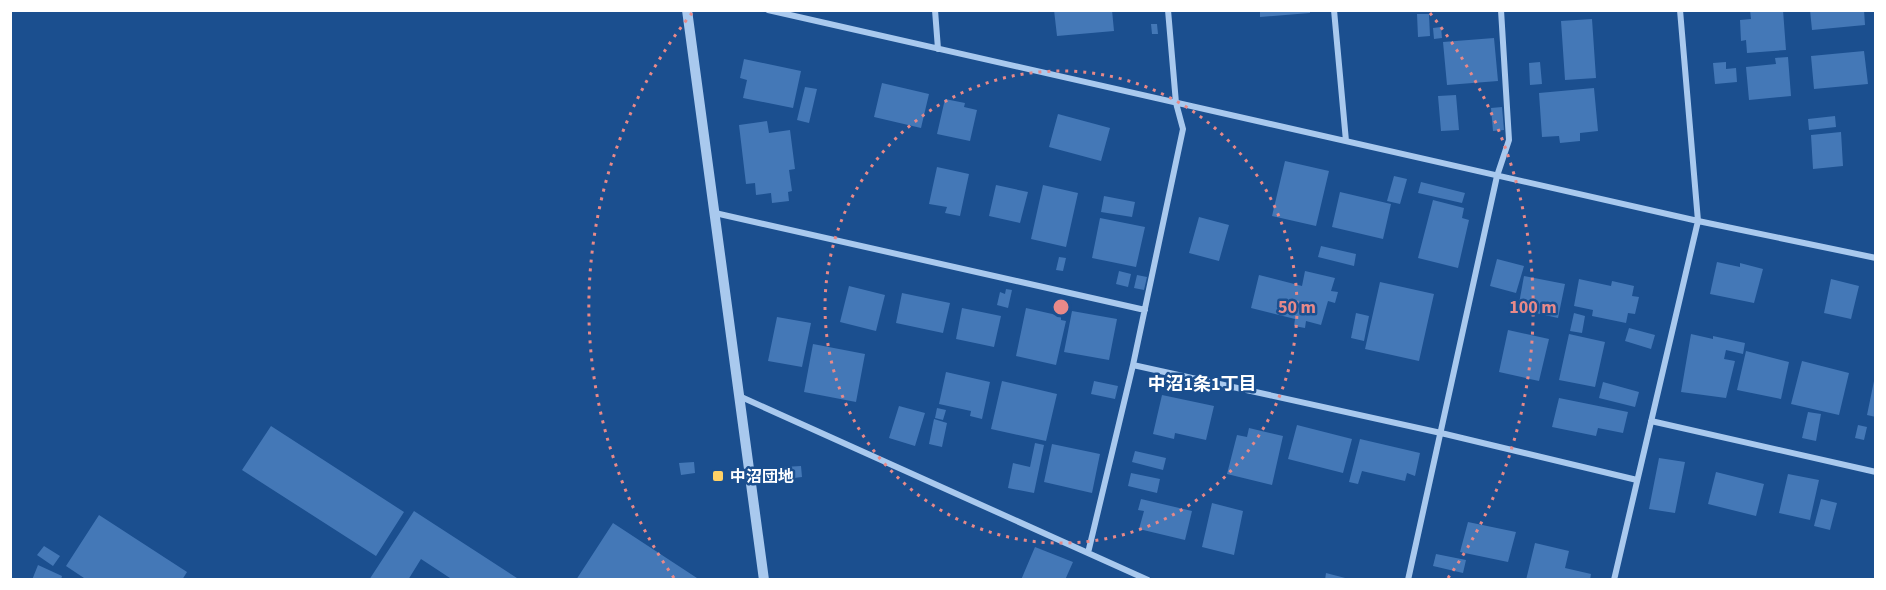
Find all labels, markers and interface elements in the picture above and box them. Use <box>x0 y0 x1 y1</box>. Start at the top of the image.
text: 50 m <box>1278 295 1316 320</box>
text: 100 m <box>1509 295 1557 320</box>
centre of rings <box>1051 297 1071 317</box>
district label: 中沼1条1丁目 <box>1147 372 1257 397</box>
place label: 中沼団地 <box>730 466 794 488</box>
marker: 中沼団地 <box>711 469 725 483</box>

